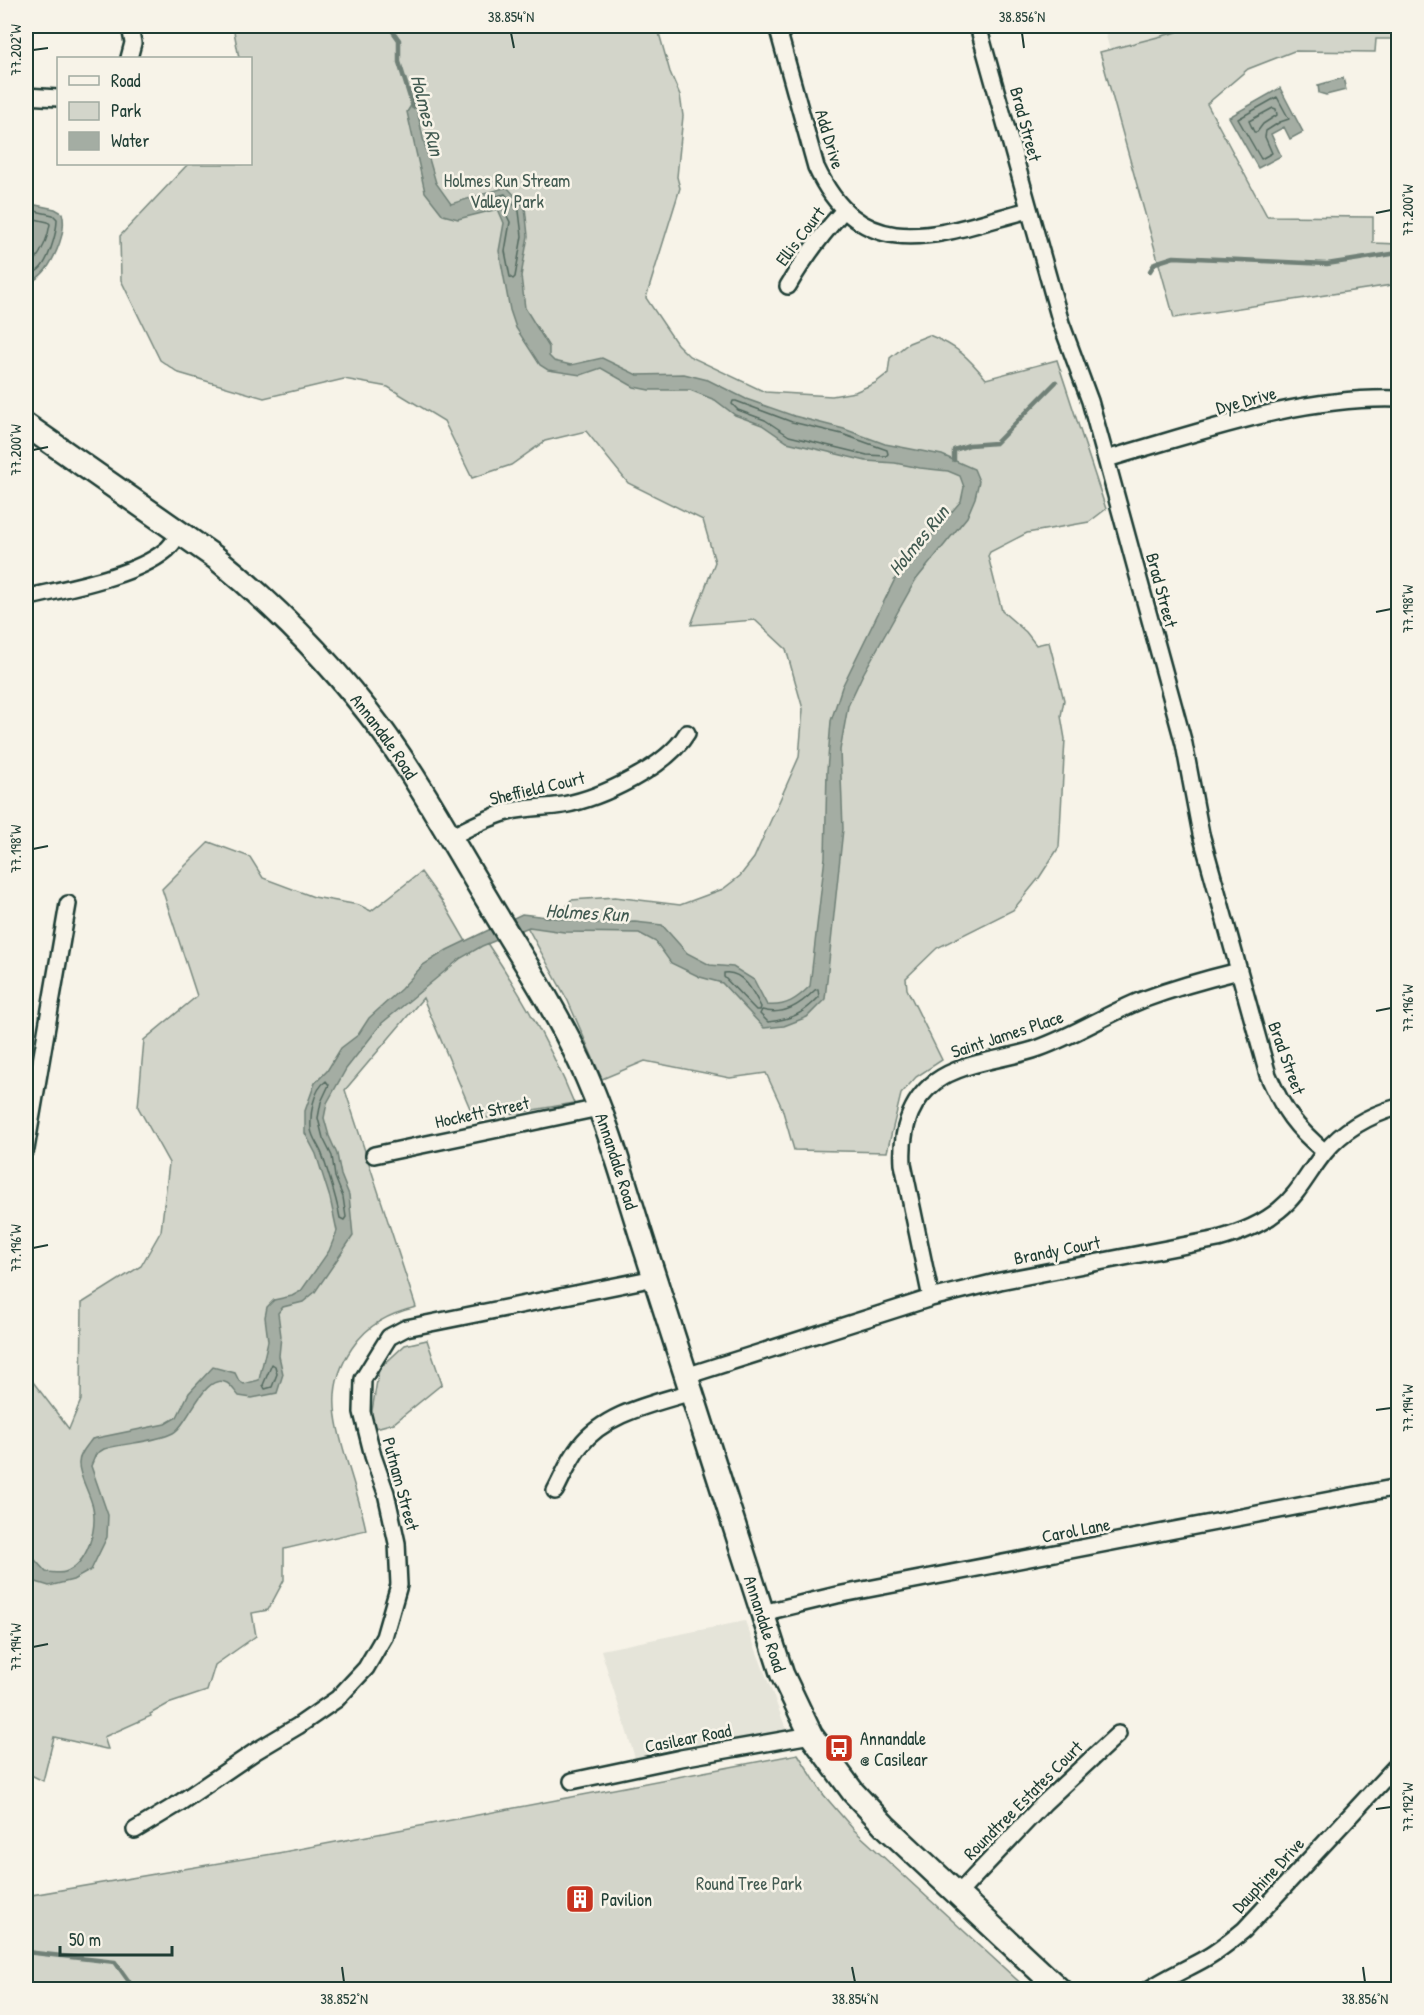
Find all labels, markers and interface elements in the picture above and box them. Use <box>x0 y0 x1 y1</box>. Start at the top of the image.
text: 38.854°N <box>488 6 534 27</box>
text: 38.856°N <box>999 6 1045 27</box>
text: 77.202°W <box>5 23 26 76</box>
legend <box>57 57 252 165</box>
text: Road <box>111 68 141 93</box>
water label: Holmes Run <box>405 72 452 160</box>
street label: Brad Street <box>1004 84 1048 165</box>
text: Park <box>111 98 142 123</box>
street label: Add Drive <box>809 106 851 172</box>
text: Water <box>111 128 149 153</box>
park label: Holmes Run Stream Valley Park <box>444 168 570 214</box>
text: 77.200°W <box>1397 184 1418 236</box>
street label: Ellis Court <box>769 201 831 271</box>
street label: Dye Drive <box>1213 380 1279 420</box>
text: 77.200°W <box>5 424 26 476</box>
water label: Holmes Run <box>881 498 956 581</box>
street label: Brad Street <box>1140 550 1184 631</box>
text: 77.198°W <box>1397 584 1418 633</box>
street label: Annandale Road <box>345 688 424 784</box>
street label: Sheffield Court <box>487 765 588 811</box>
text: 77.198°W <box>5 824 26 873</box>
water label: Holmes Run <box>545 896 631 928</box>
text: 77.196°W <box>1397 983 1418 1032</box>
street label: Saint James Place <box>948 1004 1066 1064</box>
street label: Brad Street <box>1262 1018 1312 1099</box>
street label: Hockett Street <box>433 1090 532 1134</box>
street label: Annandale Road <box>590 1109 645 1212</box>
text: 77.196°W <box>5 1223 26 1272</box>
street label: Brandy Court <box>1012 1229 1103 1271</box>
text: 77.194°W <box>1397 1384 1418 1432</box>
street label: Putnam Street <box>377 1435 426 1534</box>
street label: Carol Lane <box>1040 1511 1112 1549</box>
street label: Annandale Road <box>738 1572 793 1675</box>
text: 77.194°W <box>5 1623 26 1671</box>
street label: Casilear Road <box>643 1717 733 1759</box>
place label: Annandale @ Casilear <box>860 1726 928 1772</box>
bus stop icon: Annandale @ Casilear <box>823 1732 855 1764</box>
street label: Roundtree Estates Court <box>958 1734 1089 1865</box>
text: 77.192°W <box>1397 1782 1418 1831</box>
street label: Dauphine Drive <box>1226 1832 1310 1918</box>
park label: Round Tree Park <box>696 1871 802 1896</box>
building icon: Pavilion <box>564 1883 596 1915</box>
place label: Pavilion <box>601 1887 652 1912</box>
scale bar <box>60 1919 172 1957</box>
text: 50 m <box>69 1927 101 1952</box>
text: 38.852°N <box>320 1988 368 2009</box>
text: 38.854°N <box>832 1988 878 2009</box>
text: 38.856°N <box>1342 1988 1388 2009</box>

